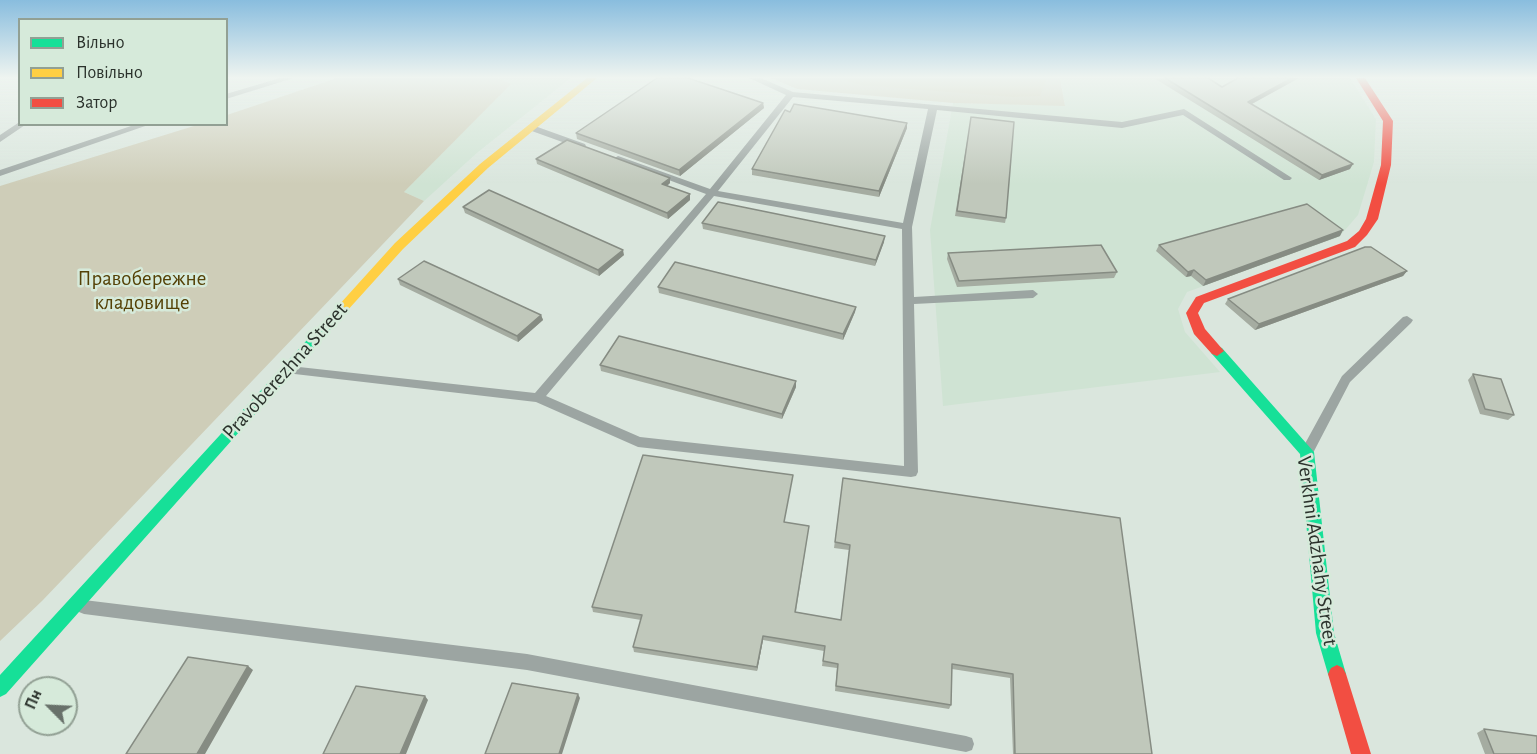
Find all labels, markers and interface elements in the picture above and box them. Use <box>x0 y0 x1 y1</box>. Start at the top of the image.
legend <box>18 18 228 126</box>
text: Вільно <box>76 34 124 52</box>
text: Повільно <box>76 64 143 82</box>
text: Затор <box>76 94 117 112</box>
park label: Правобережне кладовище <box>78 266 206 316</box>
street label: Pravoberezhna Street <box>217 297 353 445</box>
street label: Verkhni Adzhahy Street <box>1291 454 1343 648</box>
north arrow <box>18 676 78 736</box>
text: Пн <box>22 687 45 712</box>

